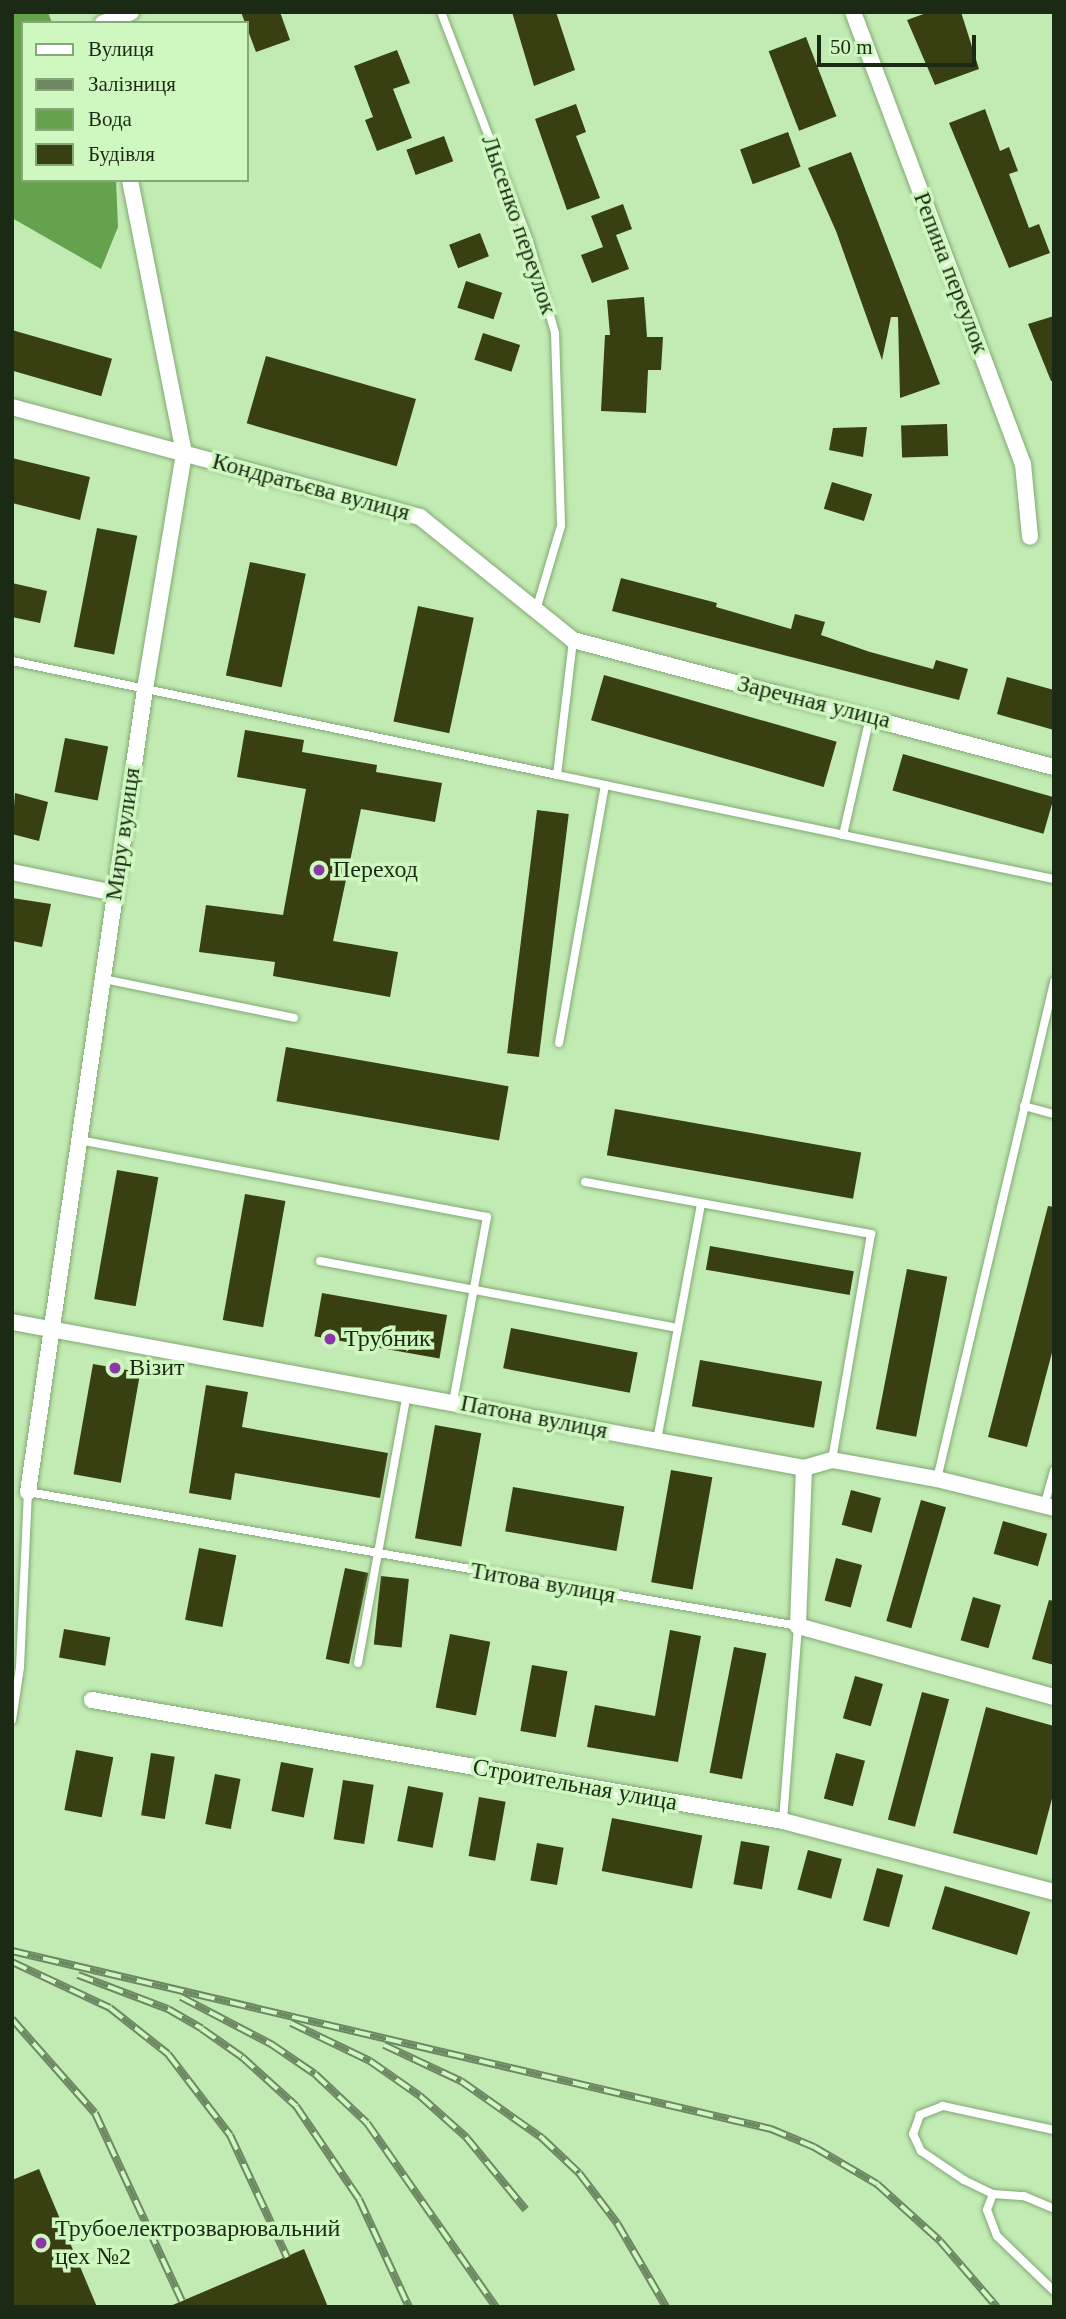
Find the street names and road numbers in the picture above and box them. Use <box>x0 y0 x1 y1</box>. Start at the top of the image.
street label: Лысенко переулок <box>475 132 563 318</box>
street label: Репина переулок <box>907 188 995 358</box>
street label: Кондратьєва вулиця <box>209 447 413 527</box>
street label: Заречная улица <box>735 669 893 735</box>
street label: Миру вулиця <box>99 766 147 902</box>
street label: Патона вулиця <box>458 1389 610 1445</box>
street label: Титова вулиця <box>468 1556 618 1610</box>
street label: Строительная улица <box>470 1753 680 1817</box>

